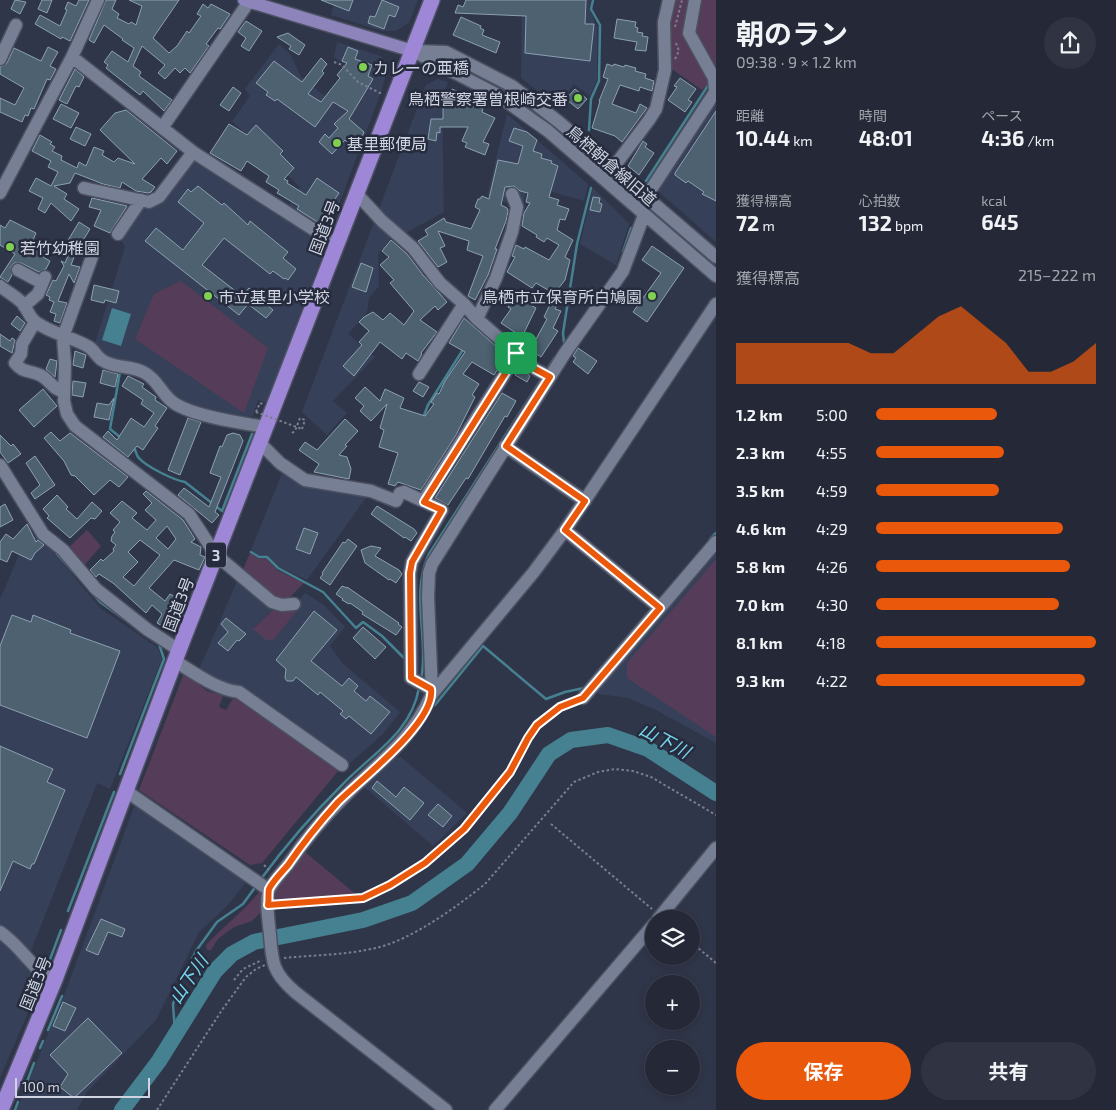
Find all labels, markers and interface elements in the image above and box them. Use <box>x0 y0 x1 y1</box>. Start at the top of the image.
text: 朝のラン <box>736 16 848 50</box>
button: share <box>1044 17 1096 69</box>
text: 09:38 · 9 × 1.2 km <box>736 52 857 71</box>
place label: カレーの亜橋 <box>373 58 469 77</box>
marker: カレーの亜橋 <box>357 61 369 73</box>
place label: 鳥栖警察署曽根崎交番 <box>408 89 568 108</box>
marker: 鳥栖警察署曽根崎交番 <box>572 92 584 104</box>
text: 距離 <box>736 107 764 124</box>
text: 時間 <box>859 107 887 124</box>
text: ペース <box>981 107 1023 124</box>
street label: 鳥栖朝倉線旧道 <box>563 121 661 209</box>
text: 10.44 <box>736 125 790 150</box>
text: 48:01 <box>859 125 913 150</box>
text: 4:36 <box>981 125 1024 150</box>
text: km <box>790 132 813 149</box>
text: /km <box>1024 132 1054 149</box>
place label: 基里郵便局 <box>347 134 427 153</box>
marker: 基里郵便局 <box>331 137 343 149</box>
text: 獲得標高 <box>736 192 792 209</box>
text: 心拍数 <box>859 192 901 209</box>
text: kcal <box>981 192 1007 209</box>
street label: 国道3号 <box>305 197 343 257</box>
text: 645 <box>981 209 1019 234</box>
text: 72 <box>736 210 759 235</box>
text: 132 <box>859 210 892 235</box>
text: m <box>759 217 775 234</box>
text: bpm <box>892 217 923 234</box>
place label: 若竹幼稚園 <box>20 238 100 257</box>
marker: 若竹幼稚園 <box>4 241 16 253</box>
text: 215–222 m <box>1018 265 1096 284</box>
text: 獲得標高 <box>736 268 800 287</box>
place label: 市立基里小学校 <box>218 287 330 306</box>
place label: 鳥栖市立保育所白鳩園 <box>482 287 642 306</box>
marker: 市立基里小学校 <box>202 290 214 302</box>
marker: 鳥栖市立保育所白鳩園 <box>646 290 658 302</box>
pin <box>495 332 537 374</box>
icon: arrive <box>502 339 530 367</box>
text: 1.2 km <box>736 405 783 424</box>
text: 5:00 <box>816 405 848 424</box>
text: 2.3 km <box>736 443 785 462</box>
text: 4:55 <box>816 443 847 462</box>
text: 3.5 km <box>736 481 784 500</box>
text: 4:59 <box>816 481 847 500</box>
text: 4.6 km <box>736 519 786 538</box>
text: 4:29 <box>816 519 848 538</box>
road number: 3 <box>206 542 226 568</box>
text: 5.8 km <box>736 557 785 576</box>
text: 4:26 <box>816 557 848 576</box>
street label: 国道3号 <box>159 574 197 634</box>
text: 7.0 km <box>736 595 784 614</box>
text: 4:30 <box>816 595 848 614</box>
text: 8.1 km <box>736 633 783 652</box>
text: 4:18 <box>816 633 846 652</box>
text: 9.3 km <box>736 671 785 690</box>
text: 4:22 <box>816 671 848 690</box>
water label: 山下川 <box>636 718 696 763</box>
map controls <box>645 910 700 1095</box>
button: layers <box>645 910 700 965</box>
water label: 山下川 <box>164 949 213 1008</box>
street label: 国道3号 <box>16 953 54 1013</box>
button: + <box>645 975 700 1030</box>
button: − <box>645 1040 700 1095</box>
button: 保存 <box>736 1042 911 1100</box>
button: 共有 <box>921 1042 1096 1100</box>
scale bar <box>15 1075 150 1098</box>
text: 100 m <box>22 1078 60 1095</box>

